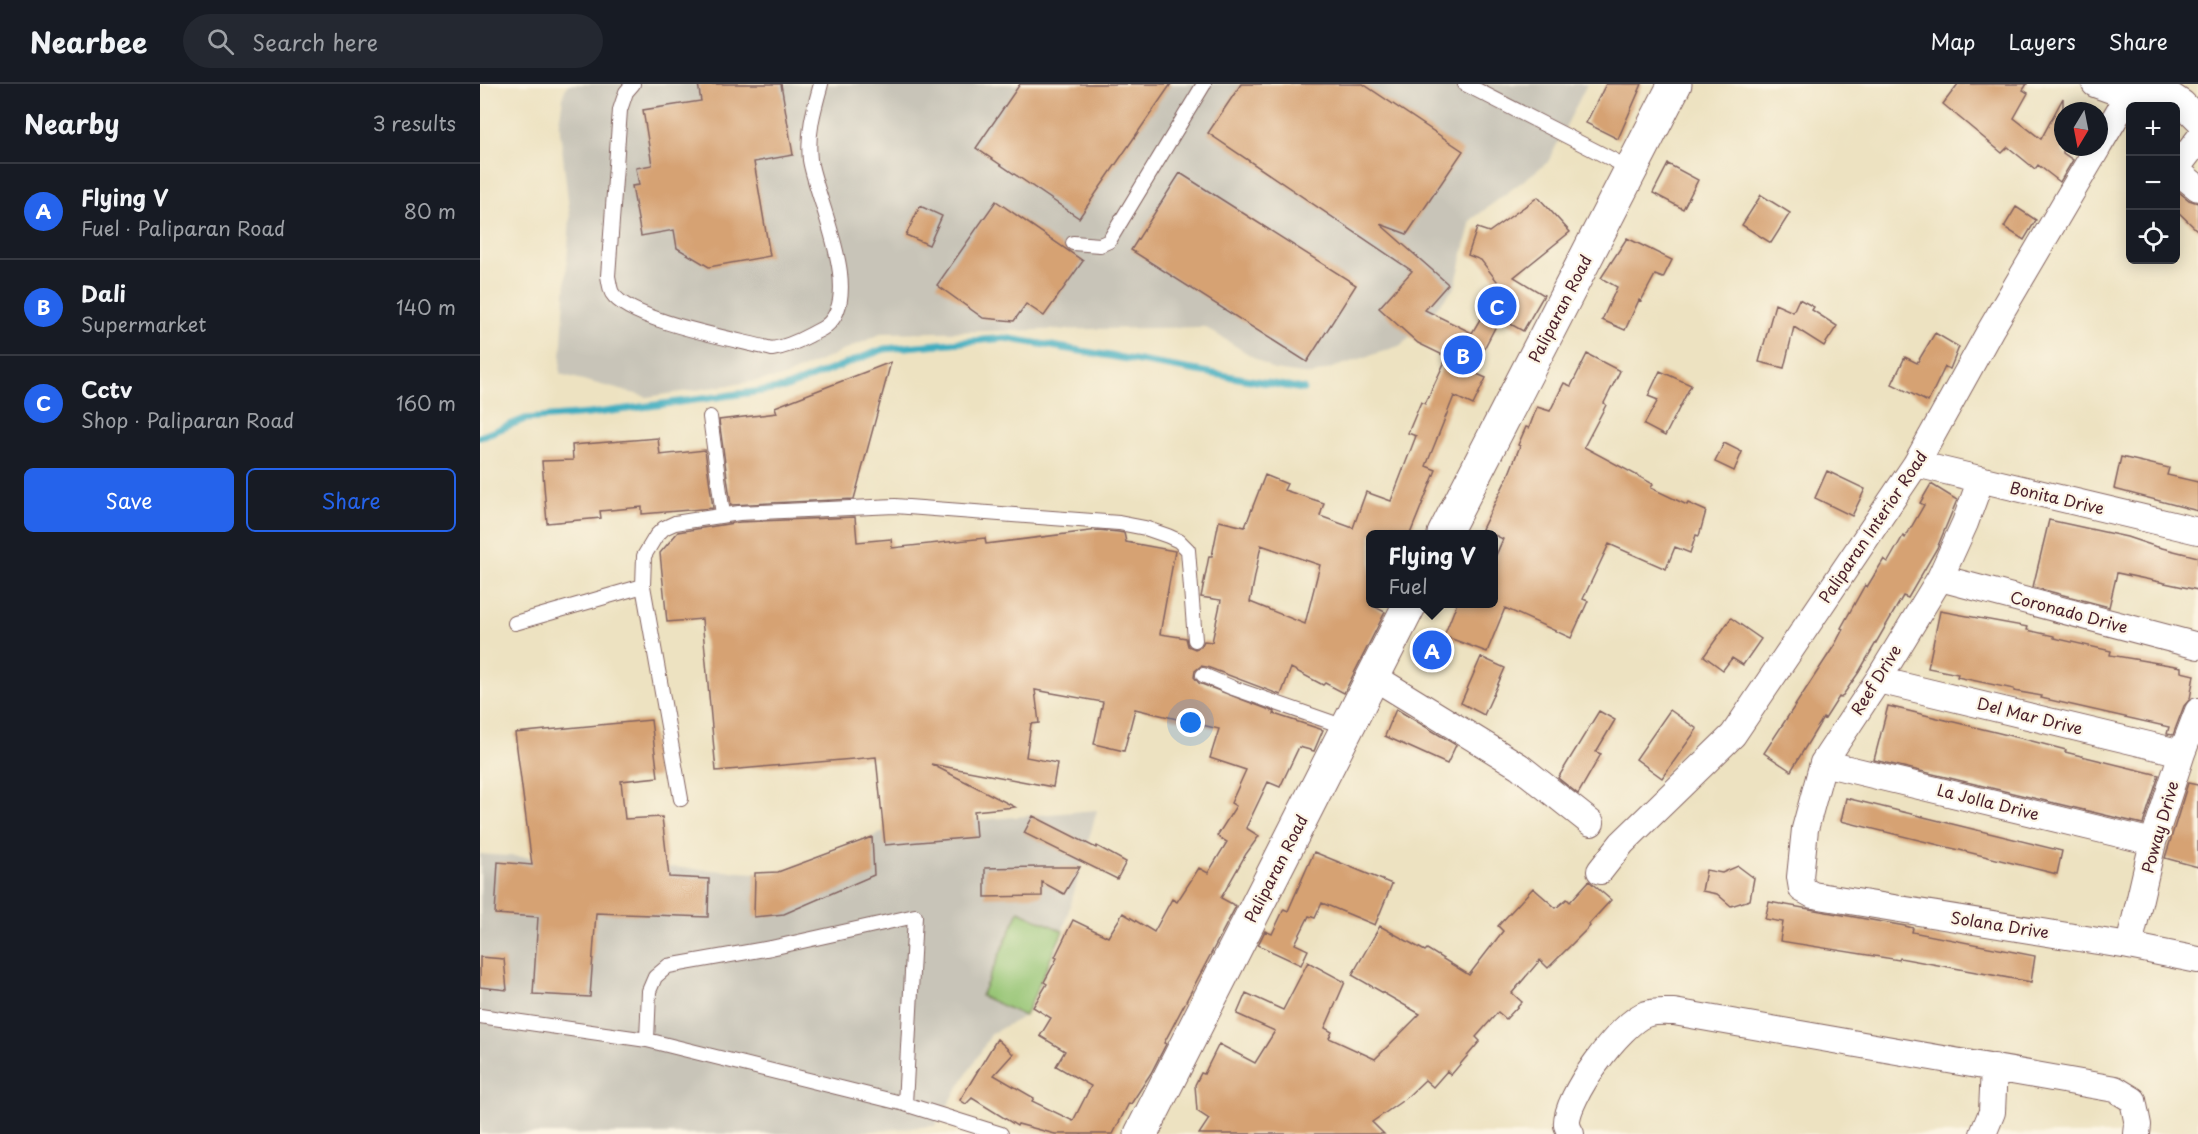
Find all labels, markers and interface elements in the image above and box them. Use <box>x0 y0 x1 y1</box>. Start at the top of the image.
search box <box>183 14 603 68</box>
text: Nearbee <box>30 20 147 63</box>
icon: search <box>204 25 237 58</box>
text: Search here <box>252 25 378 58</box>
text: Map <box>1931 25 1975 57</box>
text: Layers <box>2008 25 2076 57</box>
text: Share <box>2109 25 2168 57</box>
north arrow <box>2054 102 2108 156</box>
map controls <box>2126 102 2180 264</box>
button: + <box>2126 102 2180 156</box>
text: Nearby <box>24 104 119 143</box>
text: 3 results <box>373 108 456 138</box>
button: − <box>2126 156 2180 210</box>
text: Flying V <box>81 180 168 213</box>
text: A <box>36 196 51 226</box>
text: 80 m <box>404 196 456 226</box>
button: locate <box>2126 210 2180 264</box>
text: Fuel · Paliparan Road <box>81 213 285 243</box>
street label: Paliparan Road <box>1522 250 1597 367</box>
text: Dali <box>81 276 126 309</box>
pin: C <box>1478 284 1516 328</box>
text: B <box>37 292 50 322</box>
text: 140 m <box>396 292 456 322</box>
text: Supermarket <box>81 309 207 339</box>
pin: B <box>1444 332 1482 378</box>
text: Cctv <box>81 372 132 405</box>
text: C <box>36 388 51 418</box>
text: 160 m <box>396 388 456 418</box>
text: Shop · Paliparan Road <box>81 405 294 435</box>
street label: Paliparan Interior Road <box>1812 445 1932 607</box>
button: Save <box>24 468 234 532</box>
button: Share <box>246 468 456 532</box>
street label: Bonita Drive <box>2008 474 2107 520</box>
popup <box>1366 530 1498 608</box>
text: Flying V <box>1388 538 1476 571</box>
text: Fuel <box>1388 571 1428 601</box>
street label: Coronado Drive <box>2008 584 2131 638</box>
pin: A <box>1412 628 1452 672</box>
street label: Reef Drive <box>1844 640 1906 719</box>
street label: Del Mar Drive <box>1975 690 2086 740</box>
your location <box>1176 708 1205 737</box>
street label: La Jolla Drive <box>1935 777 2042 825</box>
street label: Poway Drive <box>2134 778 2184 876</box>
street label: Paliparan Road <box>1238 810 1313 927</box>
street label: Solana Drive <box>1949 904 2051 944</box>

